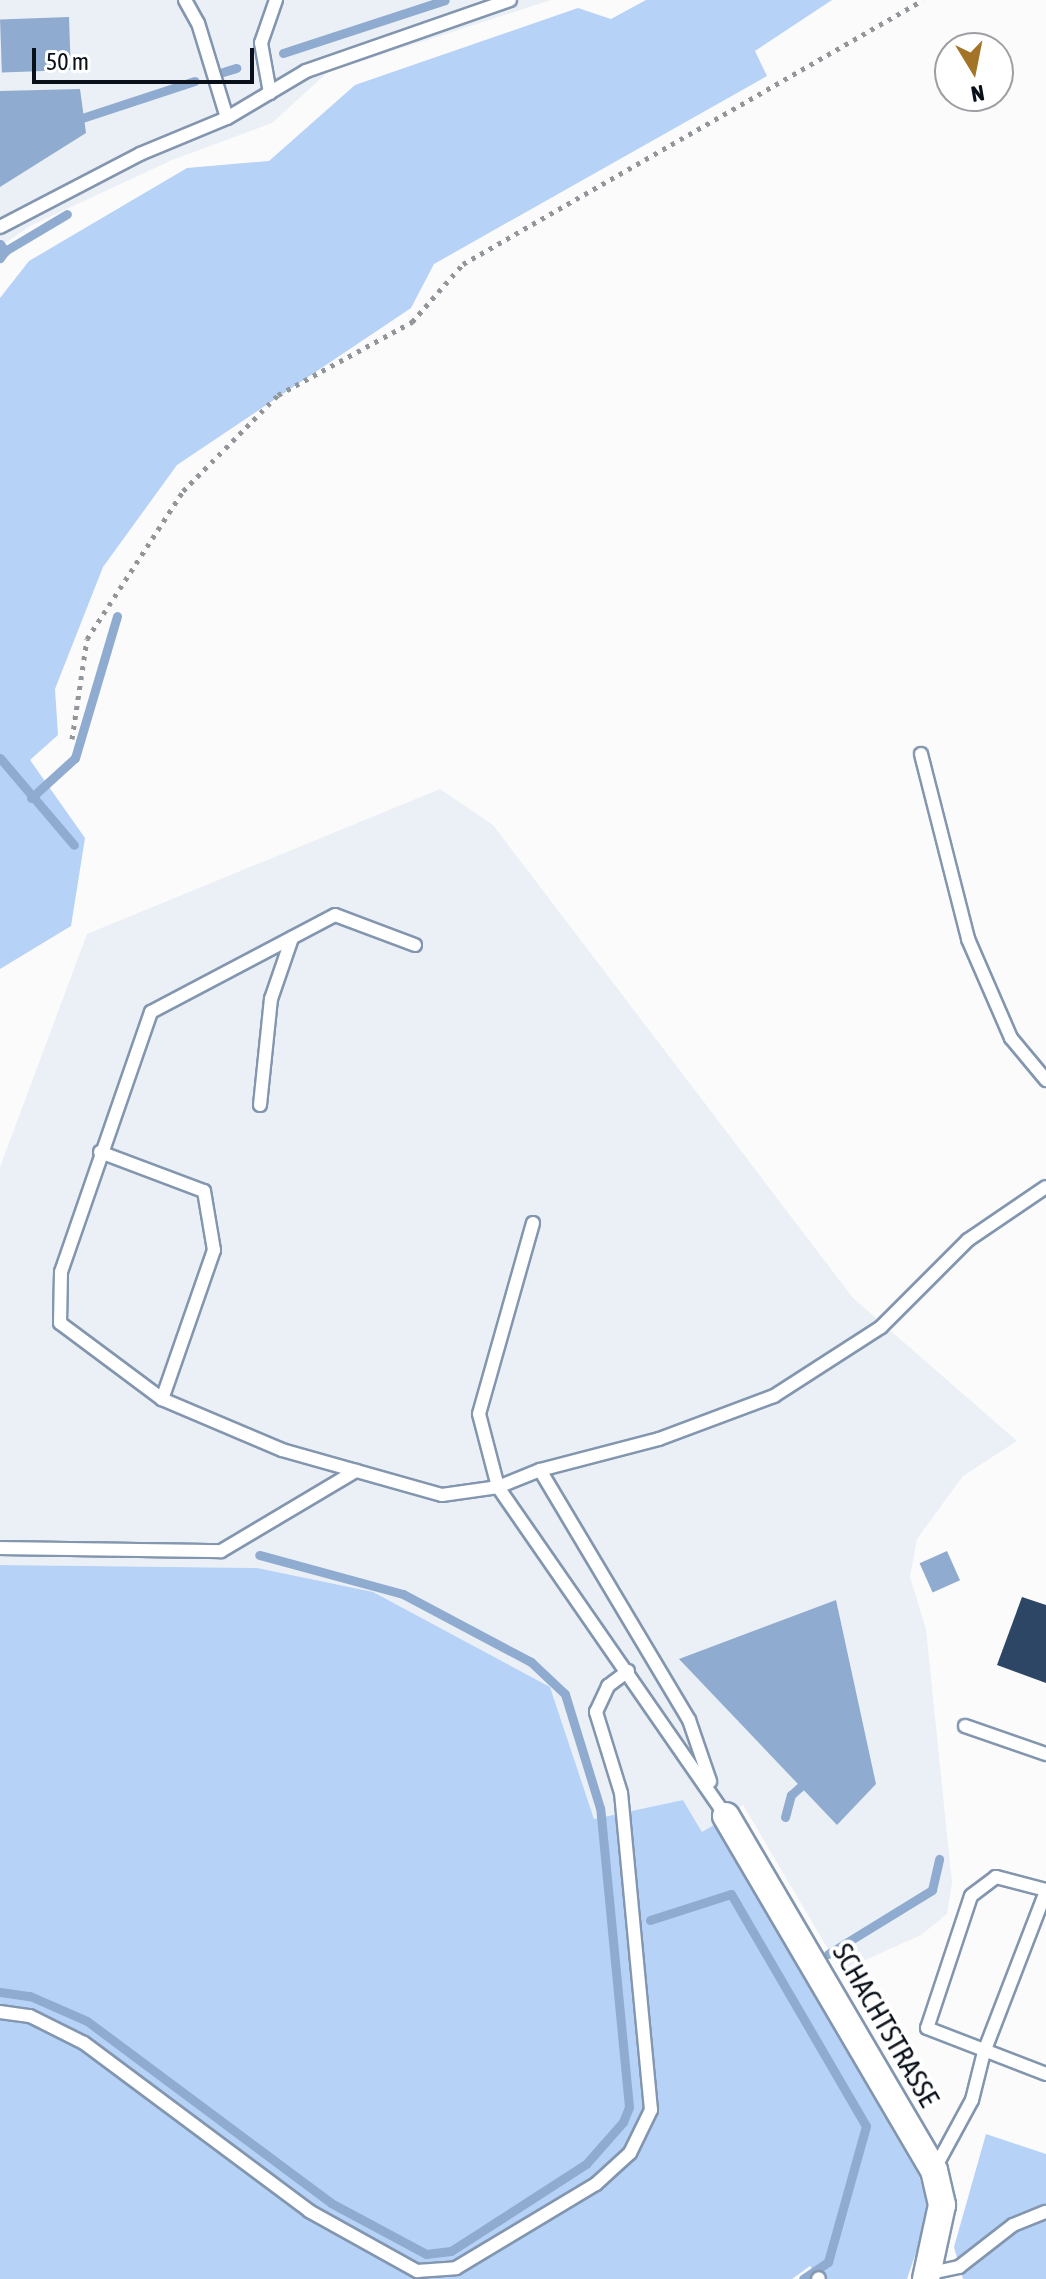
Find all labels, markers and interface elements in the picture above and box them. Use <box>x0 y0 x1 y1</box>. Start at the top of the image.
scale bar <box>36 32 258 82</box>
north arrow <box>934 32 1014 112</box>
text: 50 m <box>46 48 89 75</box>
text: N <box>969 80 986 108</box>
street label: SCHACHTSTRASSE <box>826 1937 946 2113</box>

